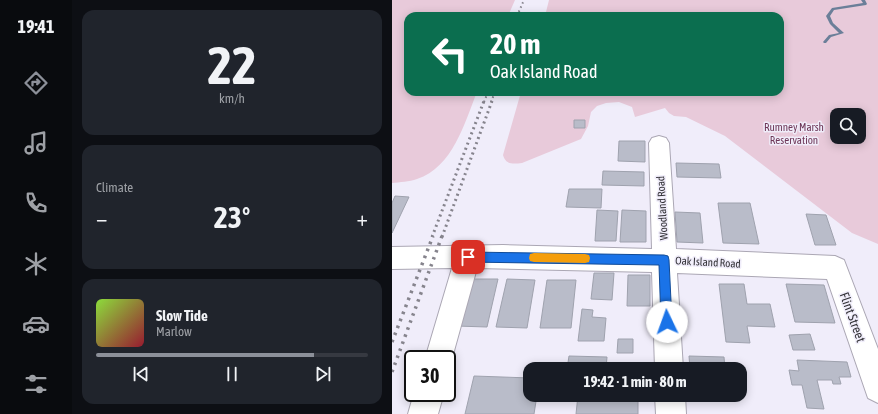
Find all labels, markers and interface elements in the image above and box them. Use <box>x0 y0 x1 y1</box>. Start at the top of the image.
text: 19:41 <box>17 16 55 37</box>
icon: left <box>424 28 476 80</box>
text: 20 m <box>490 28 540 60</box>
text: 22 <box>208 35 256 95</box>
text: Oak Island Road <box>490 61 597 82</box>
icon: directions <box>22 69 50 97</box>
text: km/h <box>219 91 245 106</box>
map controls <box>830 108 866 144</box>
button: search <box>830 108 866 144</box>
park label: Rumney Marsh Reservation <box>764 121 824 146</box>
icon: music <box>22 129 50 157</box>
street label: Woodland Road <box>654 176 670 240</box>
text: Climate <box>96 180 133 195</box>
icon: phone <box>22 189 50 217</box>
text: 23° <box>214 200 250 234</box>
text: − <box>96 205 107 231</box>
text: + <box>357 205 368 231</box>
pin <box>451 240 485 274</box>
icon: arrive <box>457 246 479 268</box>
icon: climate <box>22 250 50 278</box>
street label: Oak Island Road <box>675 254 741 270</box>
street label: Flint Street <box>837 290 869 344</box>
position arrow <box>646 301 688 343</box>
text: Slow Tide <box>156 307 208 324</box>
icon: car <box>22 310 50 338</box>
text: Marlow <box>156 324 192 339</box>
speed limit sign: 30 <box>404 350 456 402</box>
icon: previous <box>130 363 152 385</box>
icon: pause <box>221 363 243 385</box>
icon: next <box>312 363 334 385</box>
icon: filters <box>22 370 50 398</box>
text: 19:42 · 1 min · 80 m <box>583 373 687 390</box>

